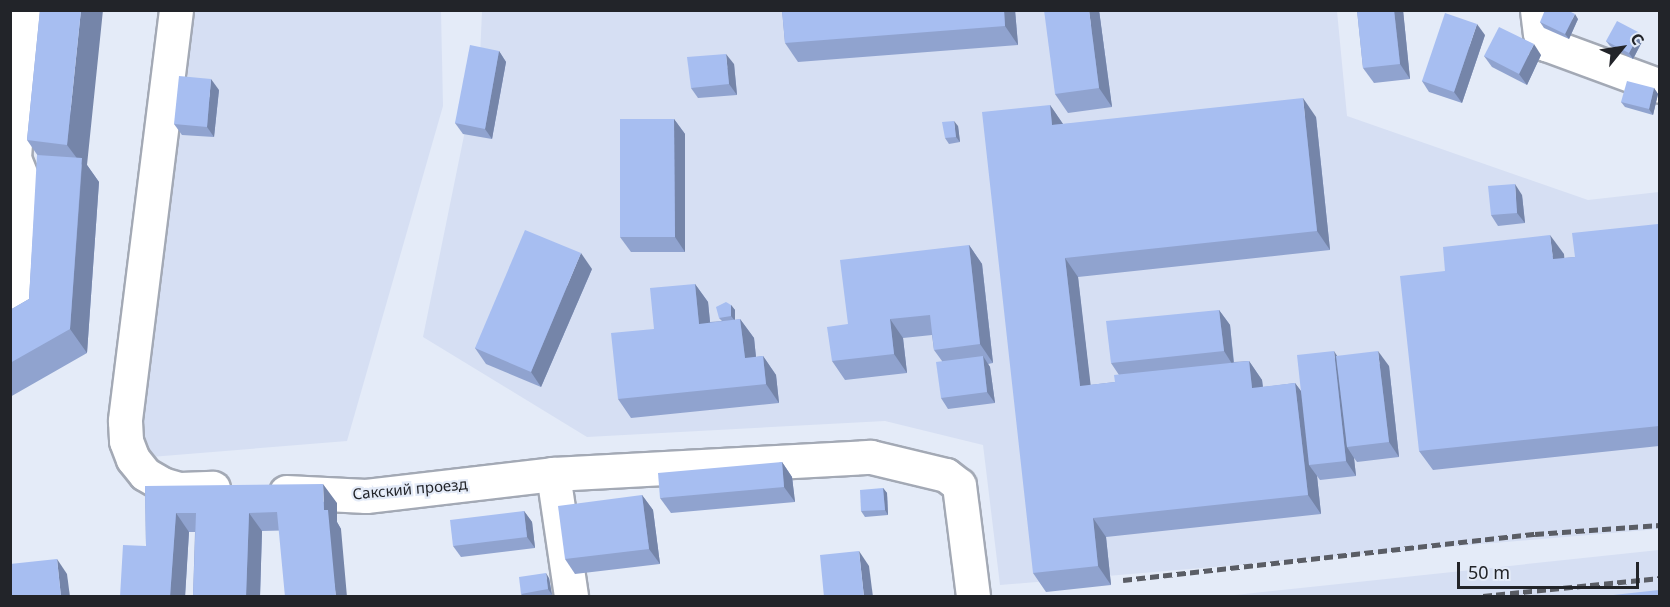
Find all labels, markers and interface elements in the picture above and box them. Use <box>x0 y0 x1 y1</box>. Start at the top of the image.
north arrow <box>1592 18 1652 78</box>
text: С <box>1625 29 1650 49</box>
street label: Сакский проезд <box>352 475 468 503</box>
scale bar <box>1460 550 1642 588</box>
text: 50 m <box>1468 560 1510 584</box>

